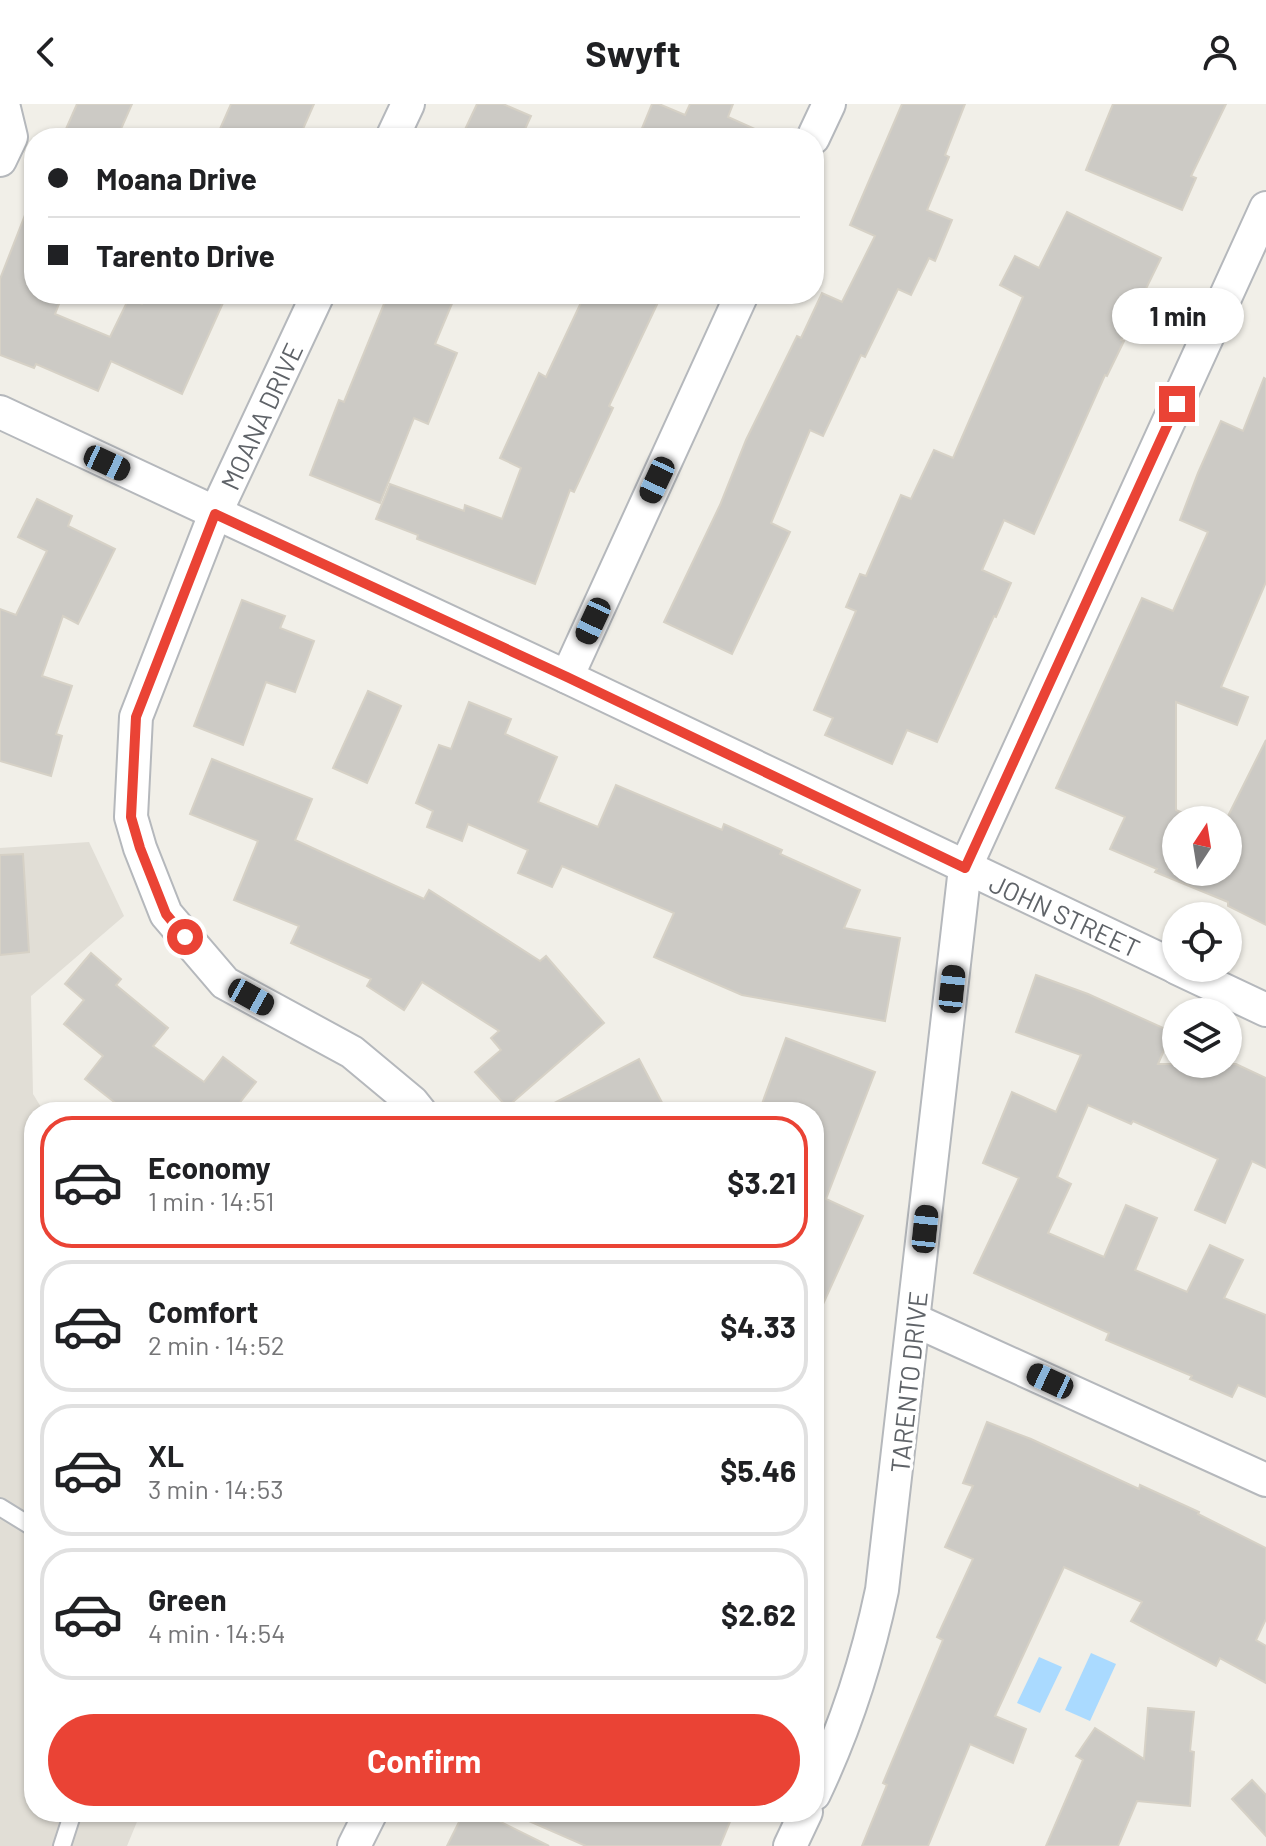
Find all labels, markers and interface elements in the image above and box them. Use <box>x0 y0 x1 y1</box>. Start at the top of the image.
icon: back <box>24 30 68 74</box>
icon: person <box>1198 30 1242 74</box>
text: Swyft <box>585 31 681 74</box>
text: Moana Drive <box>96 160 257 196</box>
text: Tarento Drive <box>96 237 275 273</box>
callout: 1 min <box>1111 288 1243 344</box>
text: 1 min <box>1150 300 1206 331</box>
street label: MOANA DRIVE <box>213 338 309 494</box>
route end <box>1159 386 1195 422</box>
car <box>80 442 134 484</box>
car <box>636 453 678 507</box>
car <box>572 594 614 648</box>
north arrow <box>1162 806 1242 886</box>
map controls <box>1162 806 1242 1078</box>
street label: JOHN STREET <box>985 867 1145 963</box>
button: locate <box>1162 902 1242 982</box>
route start <box>167 919 203 955</box>
car <box>938 964 966 1014</box>
car <box>224 975 278 1019</box>
button: layers <box>1162 998 1242 1078</box>
icon: car <box>52 1146 124 1218</box>
text: Economy <box>148 1149 271 1185</box>
text: $3.21 <box>727 1164 796 1200</box>
text: 1 min · 14:51 <box>148 1185 274 1216</box>
car <box>911 1204 939 1254</box>
icon: car <box>52 1290 124 1362</box>
street label: TARENTO DRIVE <box>883 1290 933 1474</box>
text: Comfort <box>148 1293 258 1329</box>
text: $4.33 <box>720 1308 796 1344</box>
text: 2 min · 14:52 <box>148 1329 285 1360</box>
car <box>1023 1360 1077 1402</box>
icon: car <box>52 1434 124 1506</box>
text: XL <box>148 1437 184 1473</box>
text: $5.46 <box>720 1452 796 1488</box>
text: 3 min · 14:53 <box>148 1473 284 1504</box>
icon: car <box>52 1578 124 1650</box>
text: Green <box>148 1581 227 1617</box>
text: $2.62 <box>721 1596 796 1632</box>
text: 4 min · 14:54 <box>148 1617 285 1648</box>
button: Confirm <box>48 1714 800 1806</box>

